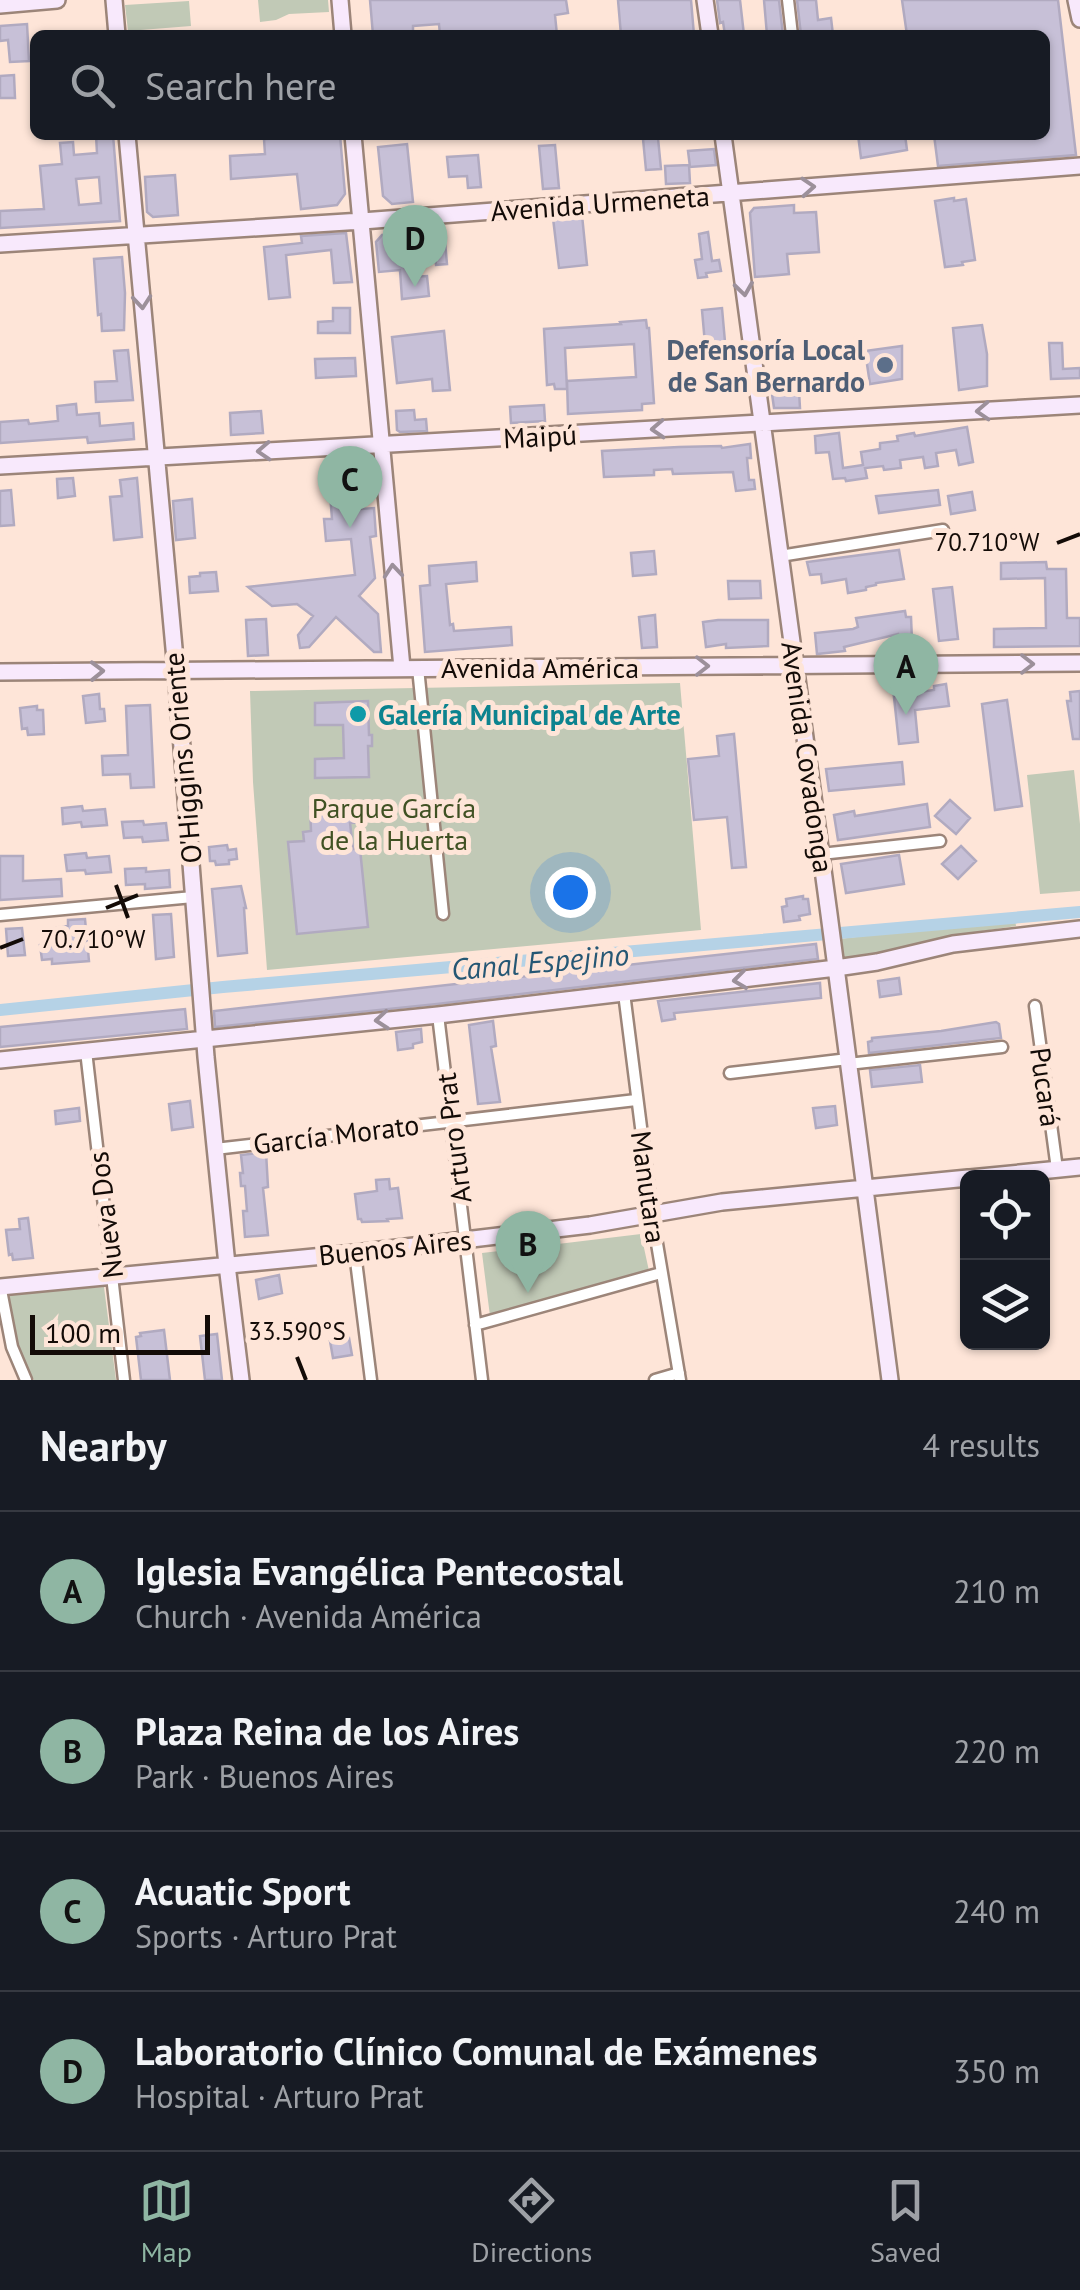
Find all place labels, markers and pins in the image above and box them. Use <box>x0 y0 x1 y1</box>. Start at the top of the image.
pin: D <box>382 204 448 287</box>
place label: Defensoría Local de San Bernardo <box>666 331 866 400</box>
marker: Defensoría Local de San Bernardo <box>874 354 896 376</box>
pin: C <box>318 446 382 528</box>
pin: A <box>874 632 938 715</box>
place label: Galería Municipal de Arte <box>378 696 681 733</box>
marker: Galería Municipal de Arte <box>347 703 369 725</box>
pin: B <box>496 1210 560 1293</box>

